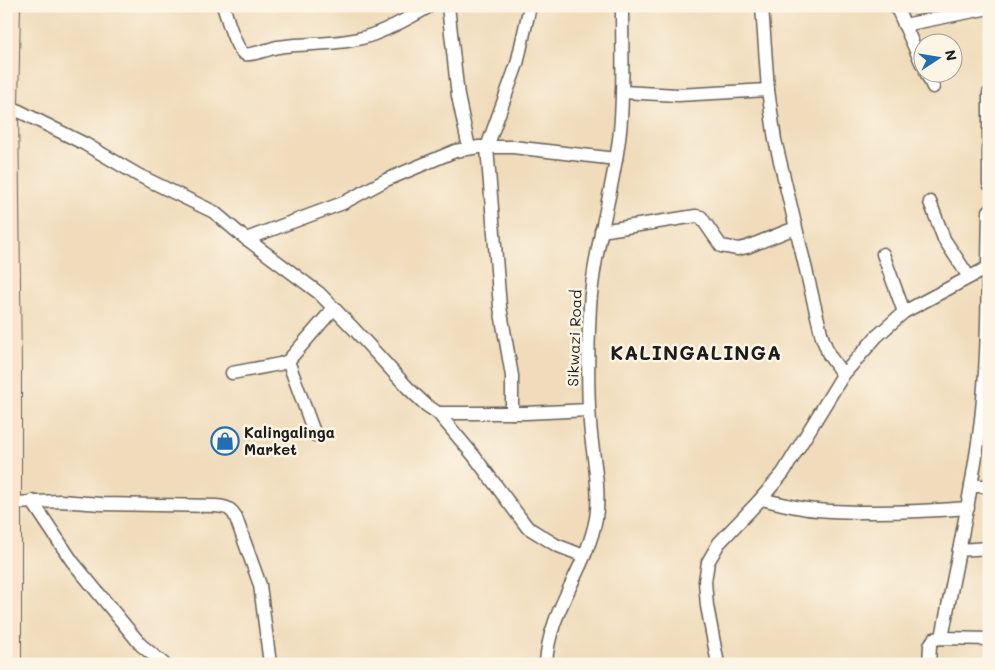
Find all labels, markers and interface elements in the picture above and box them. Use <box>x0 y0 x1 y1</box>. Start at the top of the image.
north arrow <box>912 32 962 82</box>
text: N <box>941 48 962 62</box>
street label: Sikwazi Road <box>562 289 586 387</box>
district label: KALINGALINGA <box>610 339 782 365</box>
place label: Kalingalinga Market <box>244 422 335 459</box>
shop icon: Kalingalinga Market <box>210 426 240 456</box>

